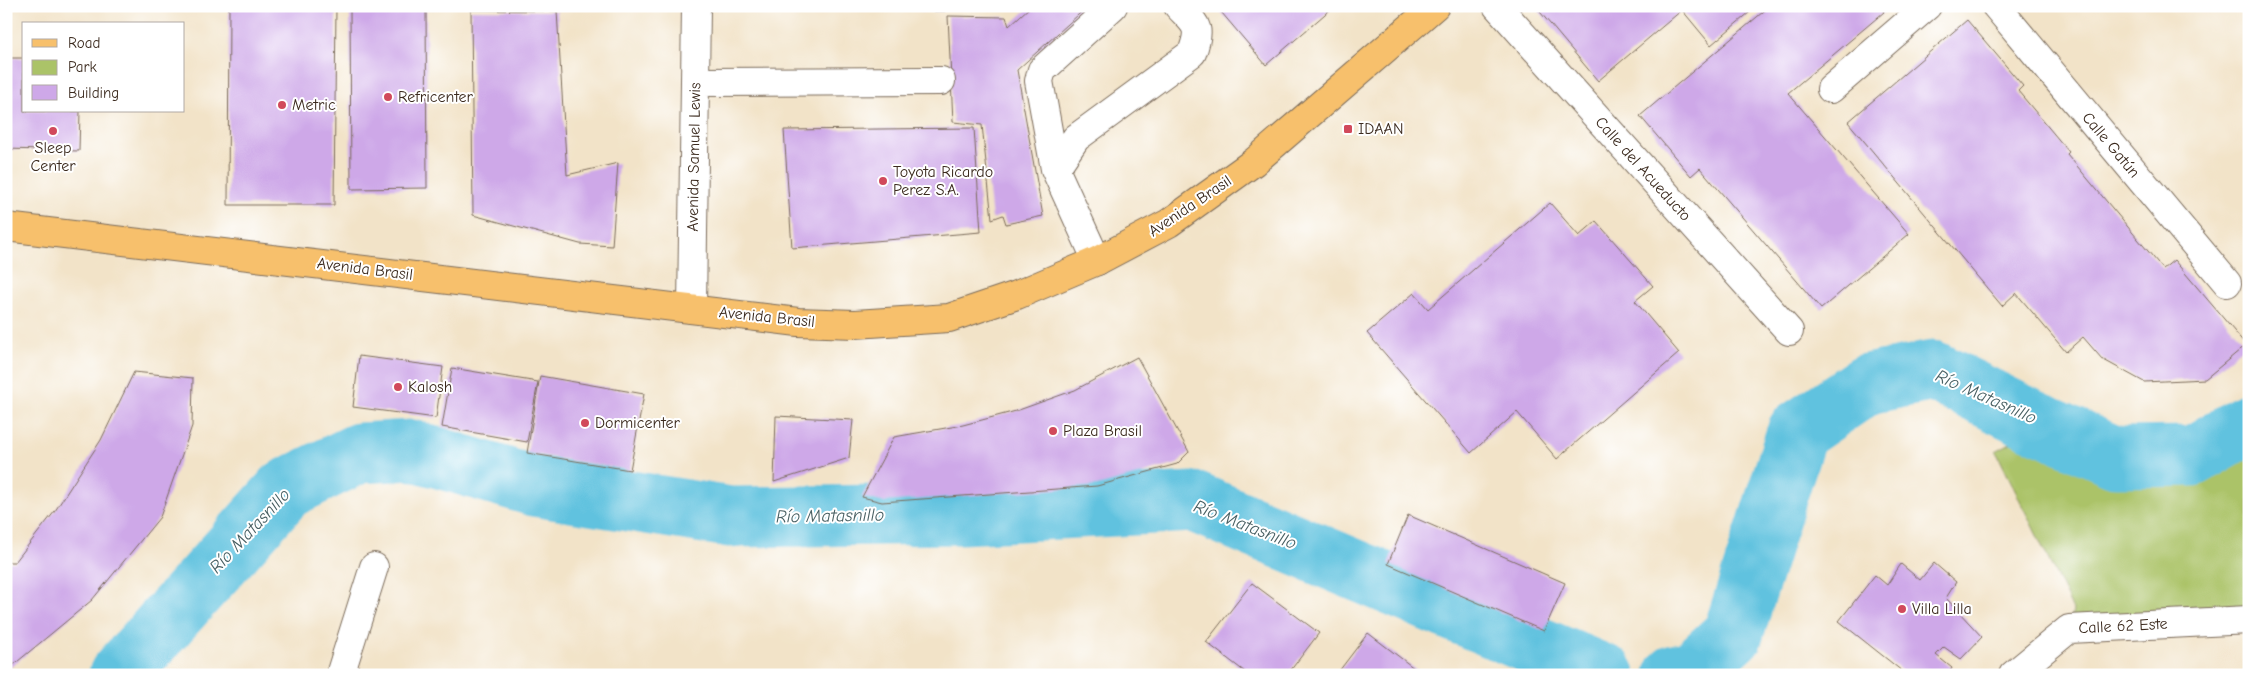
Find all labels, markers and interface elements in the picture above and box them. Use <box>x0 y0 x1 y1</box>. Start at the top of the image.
legend <box>22 22 185 112</box>
text: Road <box>68 34 100 52</box>
text: Park <box>68 58 97 76</box>
street label: Avenida Samuel Lewis <box>684 82 704 232</box>
text: Building <box>68 84 119 102</box>
place label: Refricenter <box>398 88 474 106</box>
marker: Refricenter <box>382 91 394 103</box>
place label: Metric <box>292 96 336 114</box>
marker: Metric <box>276 99 288 111</box>
street label: Calle Gatún <box>2078 109 2144 181</box>
street label: Calle del Acueducto <box>1592 113 1694 225</box>
place label: IDAAN <box>1358 120 1403 138</box>
marker: IDAAN <box>1342 123 1354 135</box>
marker: Sleep Center <box>47 125 59 137</box>
place label: Sleep Center <box>30 139 76 175</box>
place label: Toyota Ricardo Perez S.A. <box>893 163 993 199</box>
street label: Avenida Brasil <box>1145 172 1235 240</box>
marker: Toyota Ricardo Perez S.A. <box>877 175 889 187</box>
street label: Avenida Brasil <box>316 254 414 284</box>
street label: Avenida Brasil <box>718 303 816 331</box>
water label: Río Matasnillo <box>1932 365 2040 429</box>
place label: Kalosh <box>408 378 452 396</box>
marker: Kalosh <box>392 381 404 393</box>
place label: Dormicenter <box>595 414 680 432</box>
marker: Dormicenter <box>579 417 591 429</box>
place label: Plaza Brasil <box>1063 422 1142 440</box>
marker: Plaza Brasil <box>1047 425 1059 437</box>
water label: Río Matasnillo <box>205 484 295 578</box>
water label: Río Matasnillo <box>1191 496 1299 554</box>
water label: Río Matasnillo <box>776 505 884 527</box>
place label: Villa Lilla <box>1912 600 1972 618</box>
marker: Villa Lilla <box>1896 603 1908 615</box>
street label: Calle 62 Este <box>2078 615 2168 637</box>

